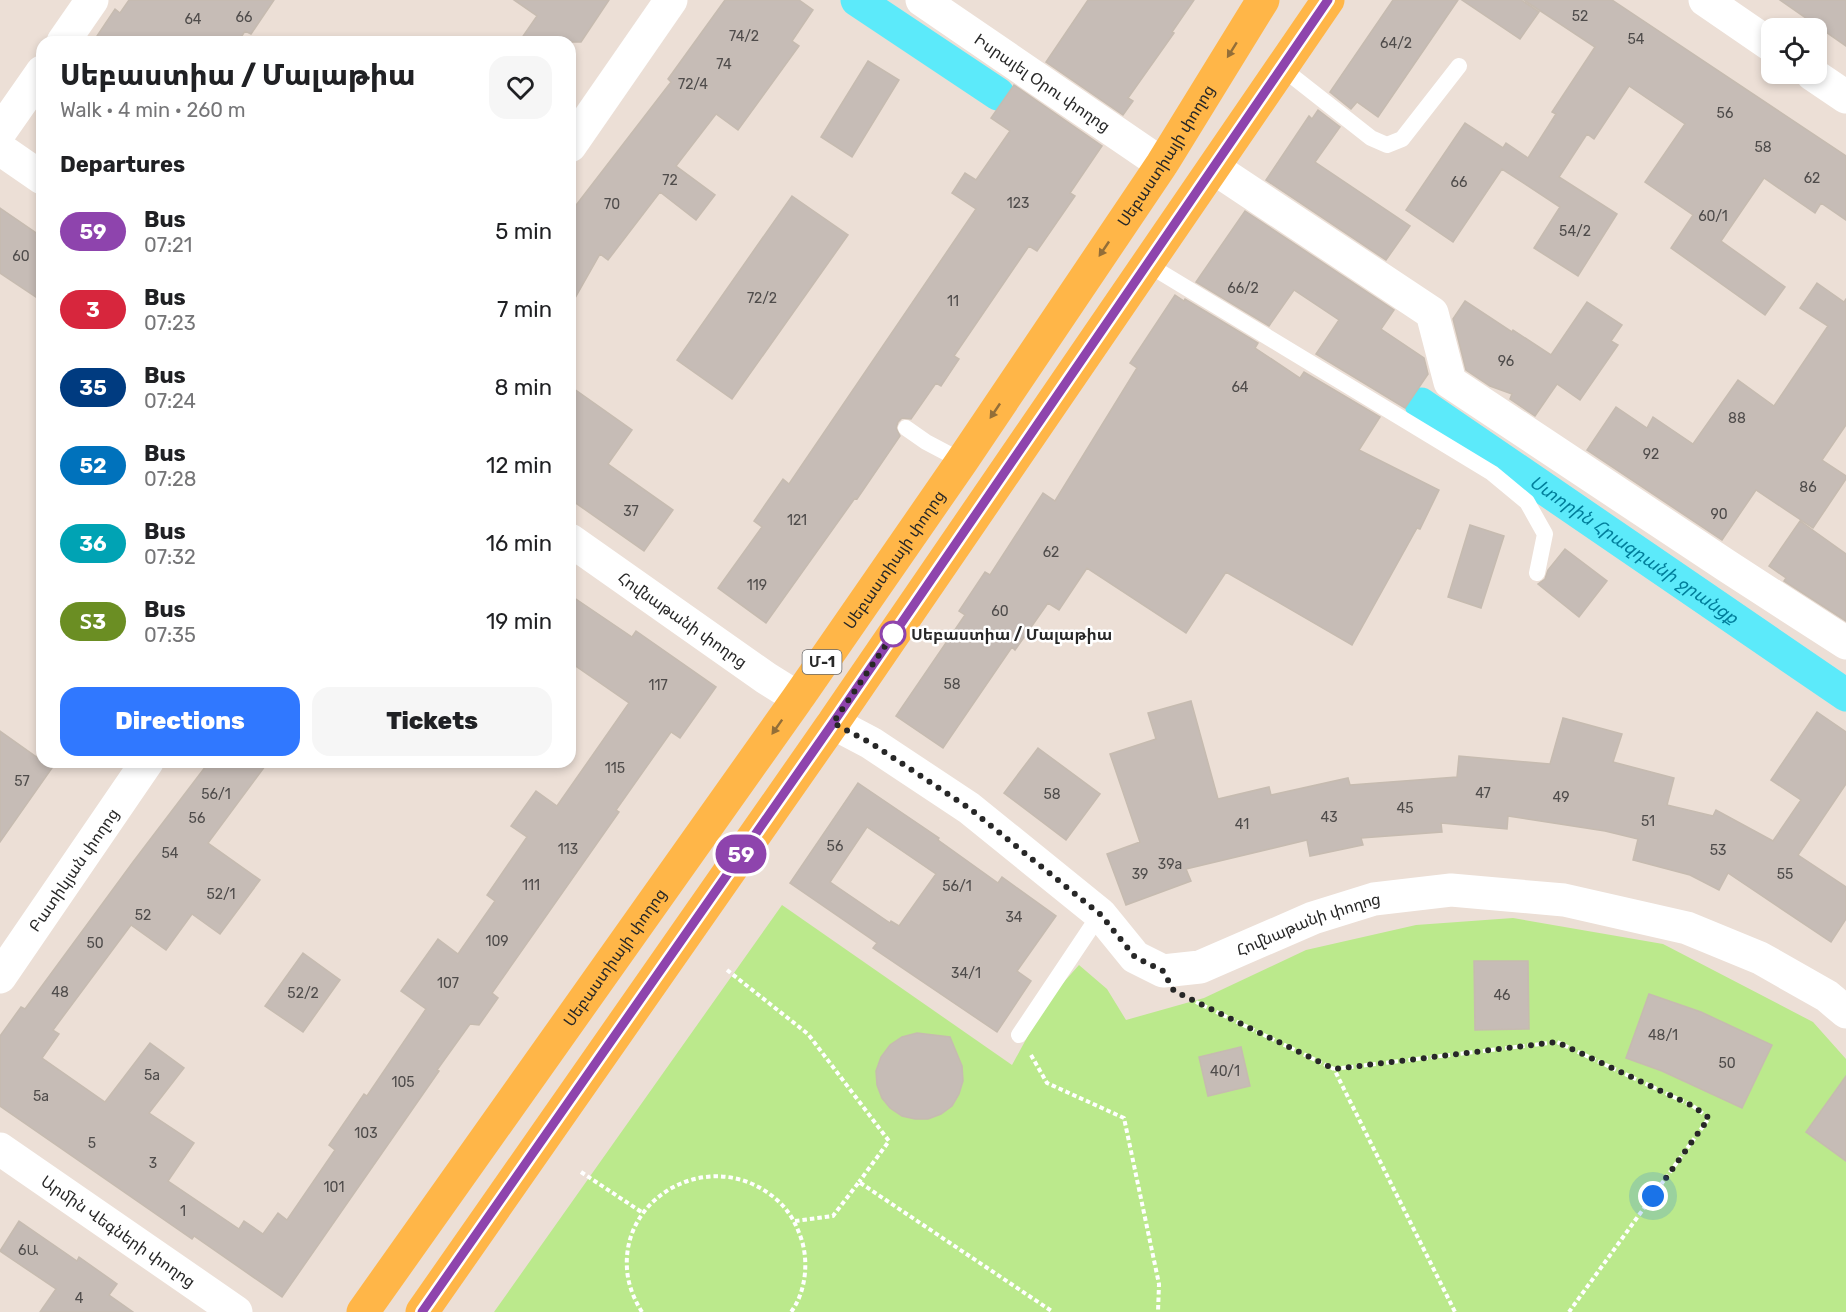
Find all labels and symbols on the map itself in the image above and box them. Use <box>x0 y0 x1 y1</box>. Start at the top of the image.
house number: 52 <box>1572 8 1588 25</box>
house number: 66 <box>236 9 252 26</box>
house number: 64 <box>184 11 202 28</box>
house number: 74/2 <box>729 28 759 45</box>
street label: Իսրայել Օրու փողոց <box>971 30 1114 136</box>
house number: 54 <box>1627 31 1645 48</box>
house number: 64/2 <box>1380 35 1412 52</box>
one-way arrow <box>1227 42 1238 58</box>
house number: 74 <box>716 56 732 73</box>
house number: 72/4 <box>678 76 708 93</box>
street label: Սեբաստիայի փողոց <box>1114 81 1219 230</box>
house number: 56 <box>1717 105 1733 122</box>
house number: 58 <box>1754 139 1772 156</box>
house number: 62 <box>1804 170 1820 187</box>
house number: 72 <box>662 172 678 189</box>
house number: 66 <box>1451 174 1467 191</box>
house number: 123 <box>1007 195 1029 212</box>
house number: 70 <box>604 196 620 213</box>
house number: 60/1 <box>1698 208 1728 225</box>
house number: 54/2 <box>1559 223 1591 240</box>
one-way arrow <box>1099 241 1110 258</box>
house number: 60 <box>12 248 30 265</box>
house number: 66/2 <box>1227 280 1259 297</box>
house number: 72/2 <box>747 290 777 307</box>
house number: 11 <box>947 293 959 310</box>
house number: 96 <box>1498 353 1514 370</box>
house number: 64 <box>1231 379 1249 396</box>
one-way arrow <box>990 403 1001 419</box>
house number: 88 <box>1728 410 1746 427</box>
house number: 92 <box>1643 446 1659 463</box>
water label: Ստորին Հրազդանի ջրանցք <box>1525 471 1743 630</box>
house number: 86 <box>1799 479 1817 496</box>
street label: Սեբաստիայի փողոց <box>840 487 949 633</box>
house number: 37 <box>623 503 639 520</box>
house number: 90 <box>1710 506 1728 523</box>
house number: 121 <box>787 512 807 529</box>
house number: 62 <box>1043 544 1059 561</box>
street label: Հովնաթանի փողոց <box>614 568 751 672</box>
house number: 119 <box>747 577 767 594</box>
house number: 60 <box>991 603 1009 620</box>
marker: Սեբաստիա / Մալաթիա <box>880 621 906 647</box>
place label: Սեբաստիա / Մալաթիա <box>911 625 1112 644</box>
road number: Մ-1 <box>802 650 842 674</box>
house number: 58 <box>943 676 961 693</box>
house number: 117 <box>648 677 668 694</box>
one-way arrow <box>771 718 783 734</box>
house number: 115 <box>605 760 625 777</box>
house number: 57 <box>14 773 30 790</box>
house number: 47 <box>1475 785 1491 802</box>
house number: 56/1 <box>201 786 231 803</box>
house number: 58 <box>1043 786 1061 803</box>
house number: 49 <box>1553 789 1569 806</box>
house number: 45 <box>1396 800 1414 817</box>
street label: Բատիկյան փողոց <box>25 805 123 935</box>
house number: 43 <box>1320 809 1338 826</box>
house number: 56 <box>189 810 205 827</box>
house number: 51 <box>1641 813 1655 830</box>
house number: 41 <box>1235 816 1249 833</box>
line badge: 59 <box>714 834 768 874</box>
house number: 56 <box>827 838 843 855</box>
house number: 113 <box>558 841 578 858</box>
house number: 53 <box>1710 842 1726 859</box>
house number: 54 <box>161 845 179 862</box>
house number: 39a <box>1158 856 1182 873</box>
house number: 39 <box>1132 866 1148 883</box>
house number: 55 <box>1777 866 1793 883</box>
house number: 111 <box>522 877 540 894</box>
house number: 56/1 <box>942 878 972 895</box>
street label: Սեբաստիայի փողոց <box>559 885 670 1030</box>
house number: 52/1 <box>206 886 236 903</box>
street label: Հովնաթանի փողոց <box>1234 889 1382 960</box>
house number: 52 <box>135 907 151 924</box>
house number: 34 <box>1005 909 1023 926</box>
house number: 109 <box>485 933 509 950</box>
house number: 50 <box>86 935 104 952</box>
house number: 34/1 <box>951 965 981 982</box>
house number: 107 <box>437 975 459 992</box>
house number: 48 <box>51 984 69 1001</box>
house number: 52/2 <box>287 985 319 1002</box>
house number: 46 <box>1493 987 1511 1004</box>
house number: 48/1 <box>1648 1027 1678 1044</box>
house number: 50 <box>1718 1055 1736 1072</box>
house number: 40/1 <box>1210 1063 1240 1080</box>
house number: 5a <box>144 1067 160 1084</box>
house number: 105 <box>391 1074 415 1091</box>
house number: 5a <box>33 1088 49 1105</box>
house number: 103 <box>354 1125 378 1142</box>
house number: 5 <box>88 1135 96 1152</box>
house number: 3 <box>149 1155 157 1172</box>
street label: Արմին Վեգների փողոց <box>37 1171 199 1291</box>
house number: 101 <box>324 1179 344 1196</box>
your location <box>1638 1181 1668 1211</box>
house number: 1 <box>180 1203 186 1220</box>
house number: 6Ա <box>18 1242 38 1259</box>
house number: 4 <box>75 1290 84 1307</box>

